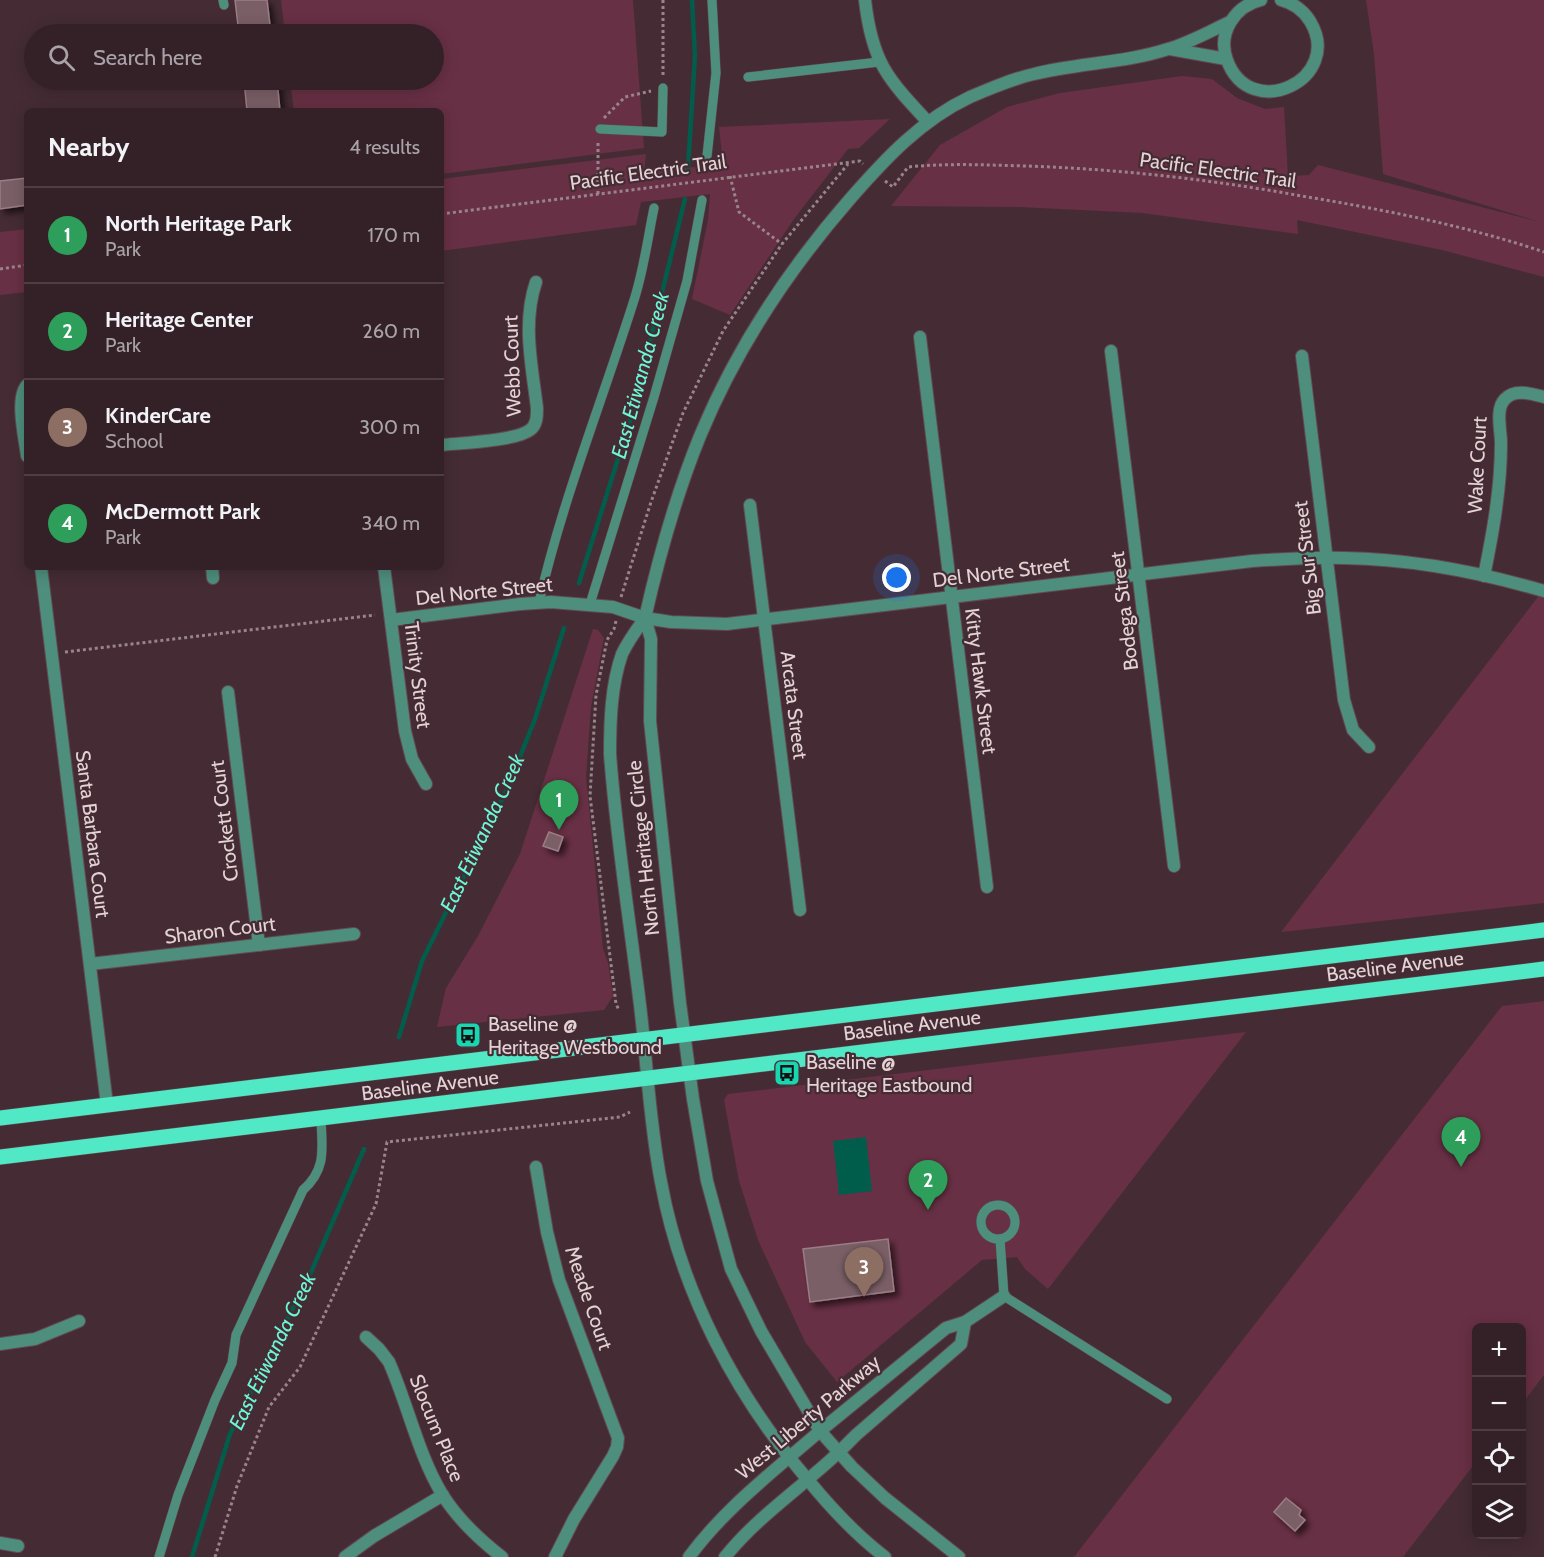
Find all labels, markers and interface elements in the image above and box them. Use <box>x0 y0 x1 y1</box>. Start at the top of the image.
search box <box>24 24 444 90</box>
icon: search <box>45 41 78 74</box>
text: Search here <box>93 44 202 71</box>
text: Nearby <box>48 131 129 163</box>
text: 4 results <box>349 135 420 159</box>
street label: Pacific Electric Trail <box>1138 147 1298 193</box>
street label: Pacific Electric Trail <box>568 149 728 195</box>
text: North Heritage Park <box>105 210 292 237</box>
text: 1 <box>64 223 71 247</box>
text: 170 m <box>368 223 420 247</box>
text: Park <box>105 237 141 261</box>
water label: East Etiwanda Creek <box>606 288 675 461</box>
text: Heritage Center <box>105 306 253 333</box>
street label: Webb Court <box>498 315 526 417</box>
text: 2 <box>62 319 73 343</box>
text: 260 m <box>362 319 420 343</box>
text: Park <box>105 333 141 357</box>
text: KinderCare <box>105 402 211 429</box>
text: 3 <box>62 415 73 439</box>
text: 300 m <box>359 415 420 439</box>
street label: Wake Court <box>1462 415 1492 514</box>
text: School <box>105 429 163 453</box>
text: McDermott Park <box>105 498 261 525</box>
street label: Big Sur Street <box>1288 499 1326 616</box>
text: 4 <box>61 511 74 535</box>
text: 340 m <box>362 511 420 535</box>
text: Park <box>105 525 141 549</box>
street label: Bodega Street <box>1105 550 1143 672</box>
street label: Del Norte Street <box>931 552 1071 592</box>
your location <box>882 563 911 592</box>
street label: Del Norte Street <box>414 572 554 610</box>
street label: Kitty Hawk Street <box>960 607 1002 756</box>
street label: Trinity Street <box>400 620 436 730</box>
street label: Arcata Street <box>775 649 813 761</box>
street label: Santa Barbara Court <box>71 749 115 919</box>
water label: East Etiwanda Creek <box>434 749 530 916</box>
street label: Crockett Court <box>205 759 243 883</box>
street label: North Heritage Circle <box>622 759 664 937</box>
pin: 1 <box>540 780 578 830</box>
street label: Sharon Court <box>163 911 277 949</box>
street label: Baseline Avenue <box>1325 946 1465 986</box>
street label: Baseline Avenue <box>842 1005 982 1045</box>
place label: Baseline @ Heritage Westbound <box>488 1012 662 1059</box>
bus stop icon: Baseline @ Heritage Westbound <box>453 1020 483 1050</box>
place label: Baseline @ Heritage Eastbound <box>806 1050 972 1097</box>
bus stop icon: Baseline @ Heritage Eastbound <box>772 1058 802 1088</box>
street label: Baseline Avenue <box>360 1065 500 1105</box>
pin: 4 <box>1442 1118 1480 1167</box>
pin: 2 <box>908 1160 948 1210</box>
street label: Meade Court <box>560 1243 618 1353</box>
pin: 3 <box>844 1248 884 1297</box>
water label: East Etiwanda Creek <box>223 1268 321 1434</box>
map controls <box>1472 1323 1526 1539</box>
button: + <box>1472 1323 1526 1377</box>
street label: West Liberty Parkway <box>731 1350 885 1484</box>
street label: Slocum Place <box>405 1371 469 1485</box>
button: − <box>1472 1377 1526 1431</box>
button: locate <box>1472 1431 1526 1485</box>
button: layers <box>1472 1485 1526 1539</box>

